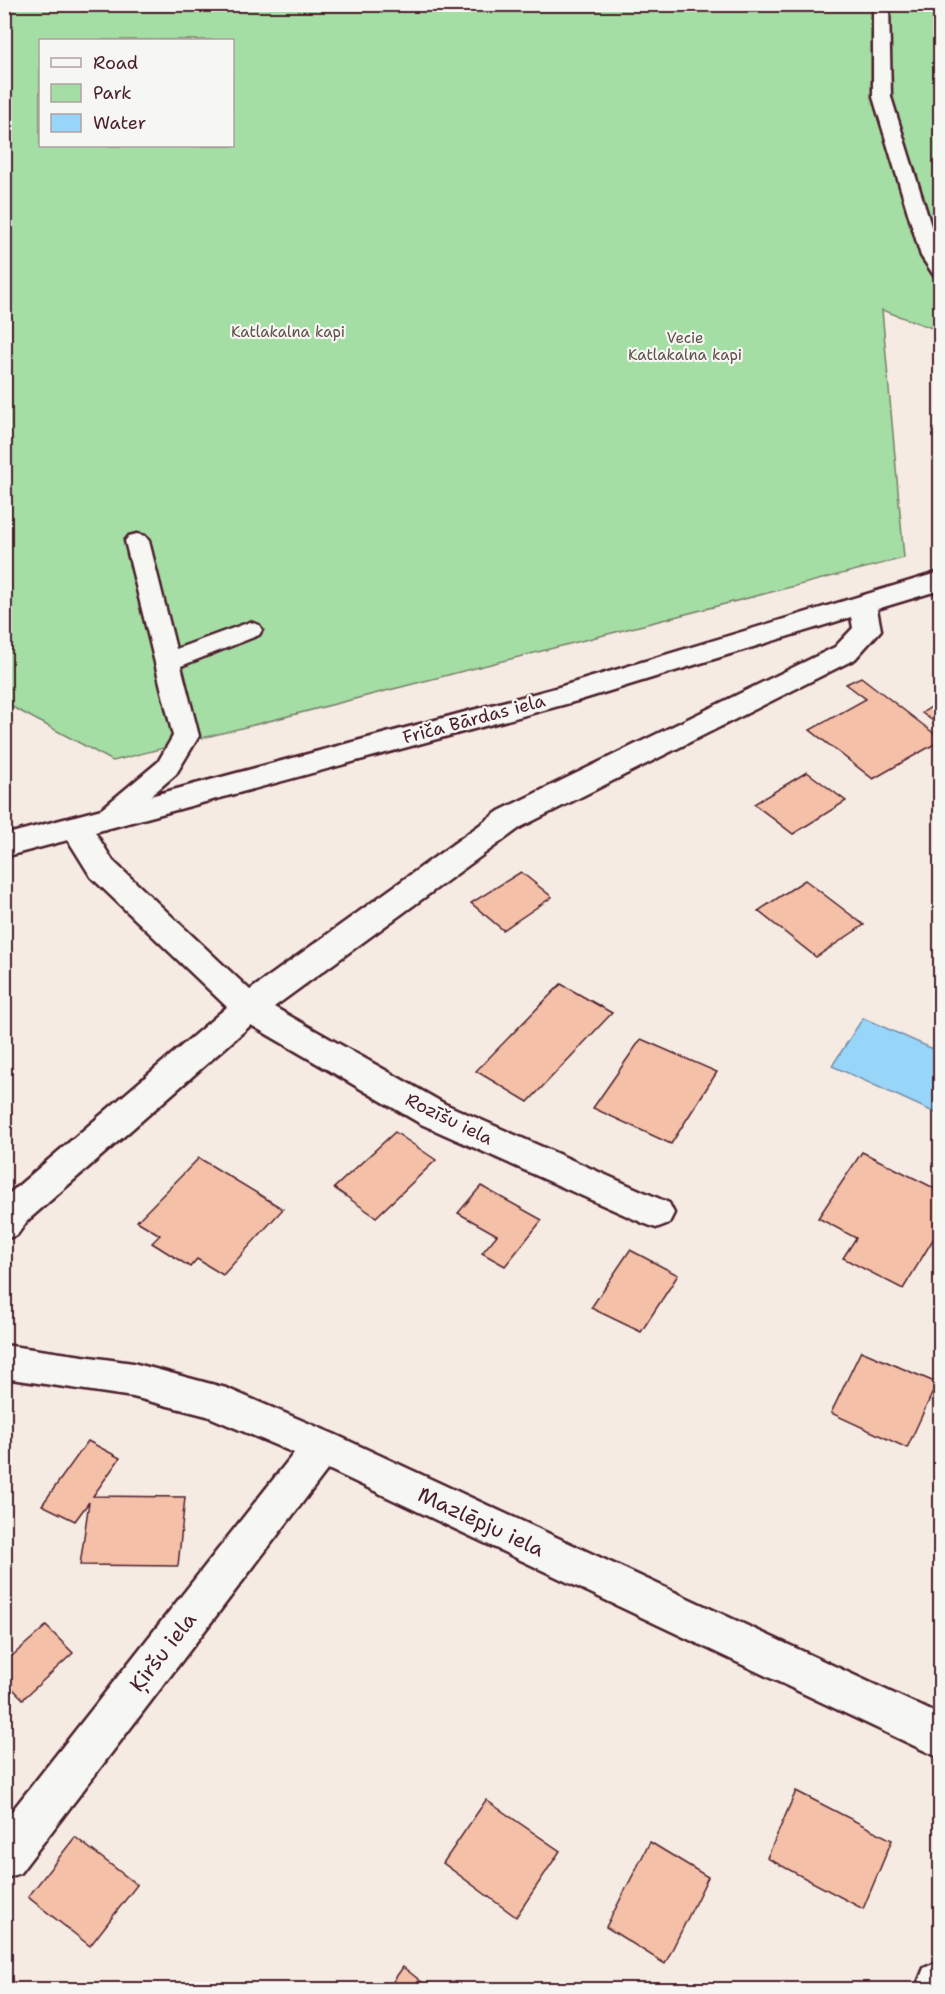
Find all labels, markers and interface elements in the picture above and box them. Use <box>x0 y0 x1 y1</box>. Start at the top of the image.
legend <box>39 39 234 147</box>
text: Road <box>93 51 138 75</box>
text: Park <box>93 81 132 105</box>
text: Water <box>93 111 146 135</box>
park label: Katlakalna kapi <box>231 322 345 342</box>
park label: Vecie Katlakalna kapi <box>628 328 742 365</box>
street label: Friča Bārdas iela <box>400 688 548 750</box>
street label: Rozīšu iela <box>401 1088 497 1150</box>
street label: Mazlēpju iela <box>413 1481 549 1563</box>
street label: Ķiršu iela <box>123 1606 204 1698</box>

